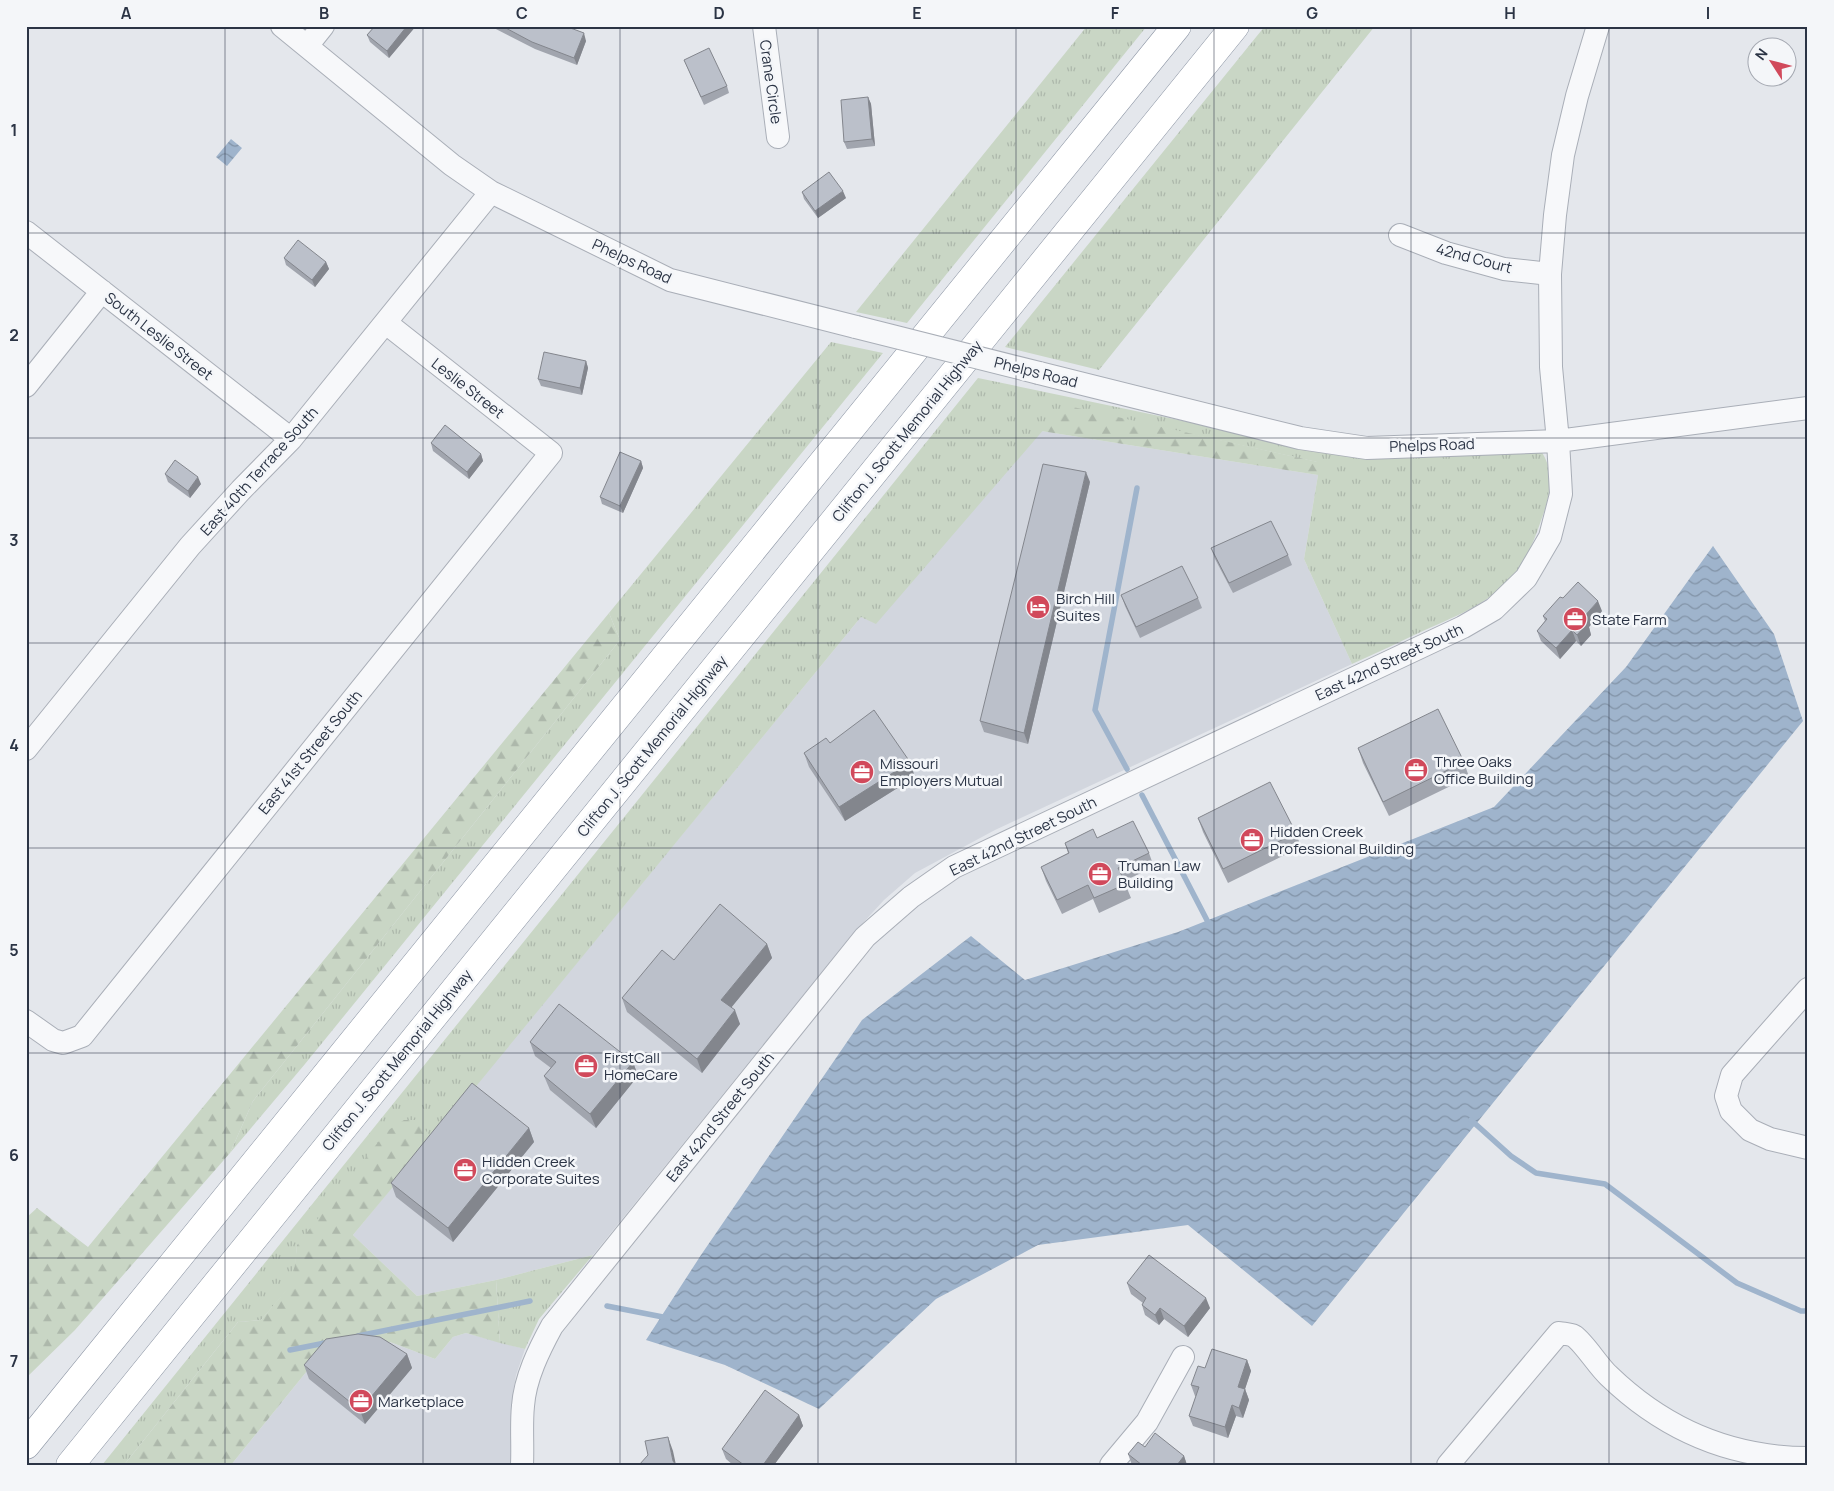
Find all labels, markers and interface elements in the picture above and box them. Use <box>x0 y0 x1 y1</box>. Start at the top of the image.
text: A <box>121 2 132 24</box>
text: B <box>319 2 329 24</box>
text: C <box>516 2 528 24</box>
text: D <box>713 2 725 24</box>
text: E <box>912 2 922 24</box>
text: F <box>1111 2 1120 24</box>
text: G <box>1306 2 1318 24</box>
text: H <box>1504 2 1516 24</box>
text: I <box>1706 2 1710 24</box>
north arrow <box>1746 38 1796 88</box>
street label: Crane Circle <box>755 39 787 126</box>
text: N <box>1750 44 1772 64</box>
text: 1 <box>10 119 18 141</box>
street label: Phelps Road <box>589 233 675 289</box>
street label: 42nd Court <box>1434 238 1514 278</box>
street label: South Leslie Street <box>100 287 218 385</box>
text: 2 <box>9 324 19 346</box>
street label: Clifton J. Scott Memorial Highway <box>827 336 987 526</box>
street label: Phelps Road <box>992 351 1080 393</box>
street label: Leslie Street <box>427 353 509 423</box>
street label: East 40th Terrace South <box>195 402 323 540</box>
street label: Phelps Road <box>1389 433 1475 457</box>
text: 3 <box>9 529 19 551</box>
place label: Birch Hill Suites <box>1056 588 1115 626</box>
hotel icon: Birch Hill Suites <box>1025 594 1051 620</box>
office icon: State Farm <box>1562 606 1588 632</box>
place label: State Farm <box>1592 609 1667 630</box>
street label: East 42nd Street South <box>1312 618 1466 706</box>
street label: Clifton J. Scott Memorial Highway <box>572 651 732 841</box>
street label: East 41st Street South <box>253 685 367 819</box>
text: 4 <box>9 734 19 756</box>
place label: Three Oaks Office Building <box>1434 751 1534 789</box>
place label: Missouri Employers Mutual <box>880 753 1003 791</box>
office icon: Three Oaks Office Building <box>1403 757 1429 783</box>
office icon: Missouri Employers Mutual <box>849 759 875 785</box>
street label: East 42nd Street South <box>946 791 1100 881</box>
place label: Hidden Creek Professional Building <box>1270 821 1414 859</box>
office icon: Hidden Creek Professional Building <box>1239 827 1265 853</box>
place label: Truman Law Building <box>1118 855 1201 893</box>
office icon: Truman Law Building <box>1087 861 1113 887</box>
text: 5 <box>9 939 19 961</box>
street label: Clifton J. Scott Memorial Highway <box>317 965 477 1155</box>
place label: FirstCall HomeCare <box>604 1047 678 1085</box>
street label: East 42nd Street South <box>661 1048 779 1186</box>
office icon: FirstCall HomeCare <box>573 1053 599 1079</box>
text: 6 <box>9 1144 19 1166</box>
place label: Hidden Creek Corporate Suites <box>482 1151 600 1189</box>
office icon: Hidden Creek Corporate Suites <box>452 1157 478 1183</box>
text: 7 <box>10 1350 18 1372</box>
office icon: Marketplace <box>348 1388 374 1414</box>
place label: Marketplace <box>378 1391 464 1412</box>

